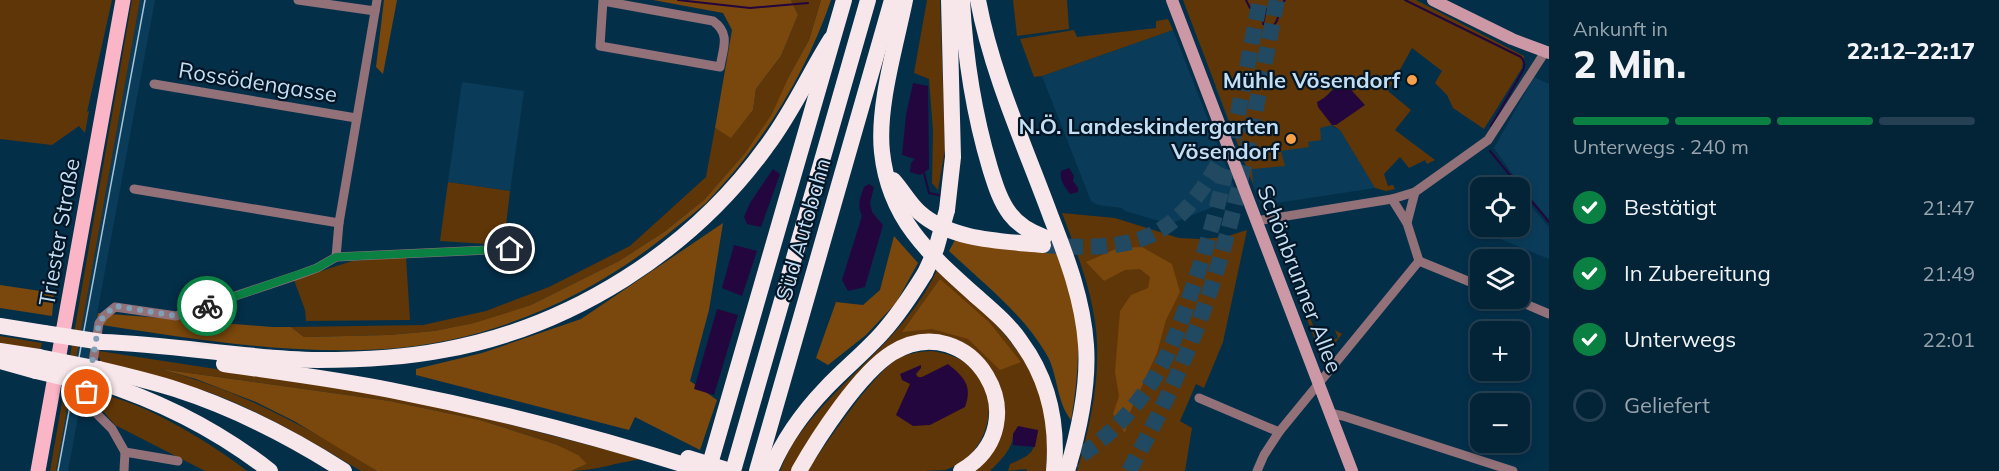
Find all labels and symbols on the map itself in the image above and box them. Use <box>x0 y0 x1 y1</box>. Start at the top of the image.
street label: Rossödengasse <box>177 56 339 108</box>
place label: Mühle Vösendorf <box>1223 66 1401 94</box>
marker: Mühle Vösendorf <box>1405 73 1419 87</box>
place label: N.Ö. Landeskindergarten Vösendorf <box>1018 112 1280 165</box>
marker: N.Ö. Landeskindergarten Vösendorf <box>1284 132 1298 146</box>
street label: Süd Autobahn <box>769 155 837 303</box>
street label: Triester Straße <box>32 156 86 308</box>
street label: Schönbrunner Allee <box>1251 181 1349 377</box>
pin <box>484 223 535 274</box>
courier <box>177 276 237 336</box>
pin <box>61 366 112 417</box>

